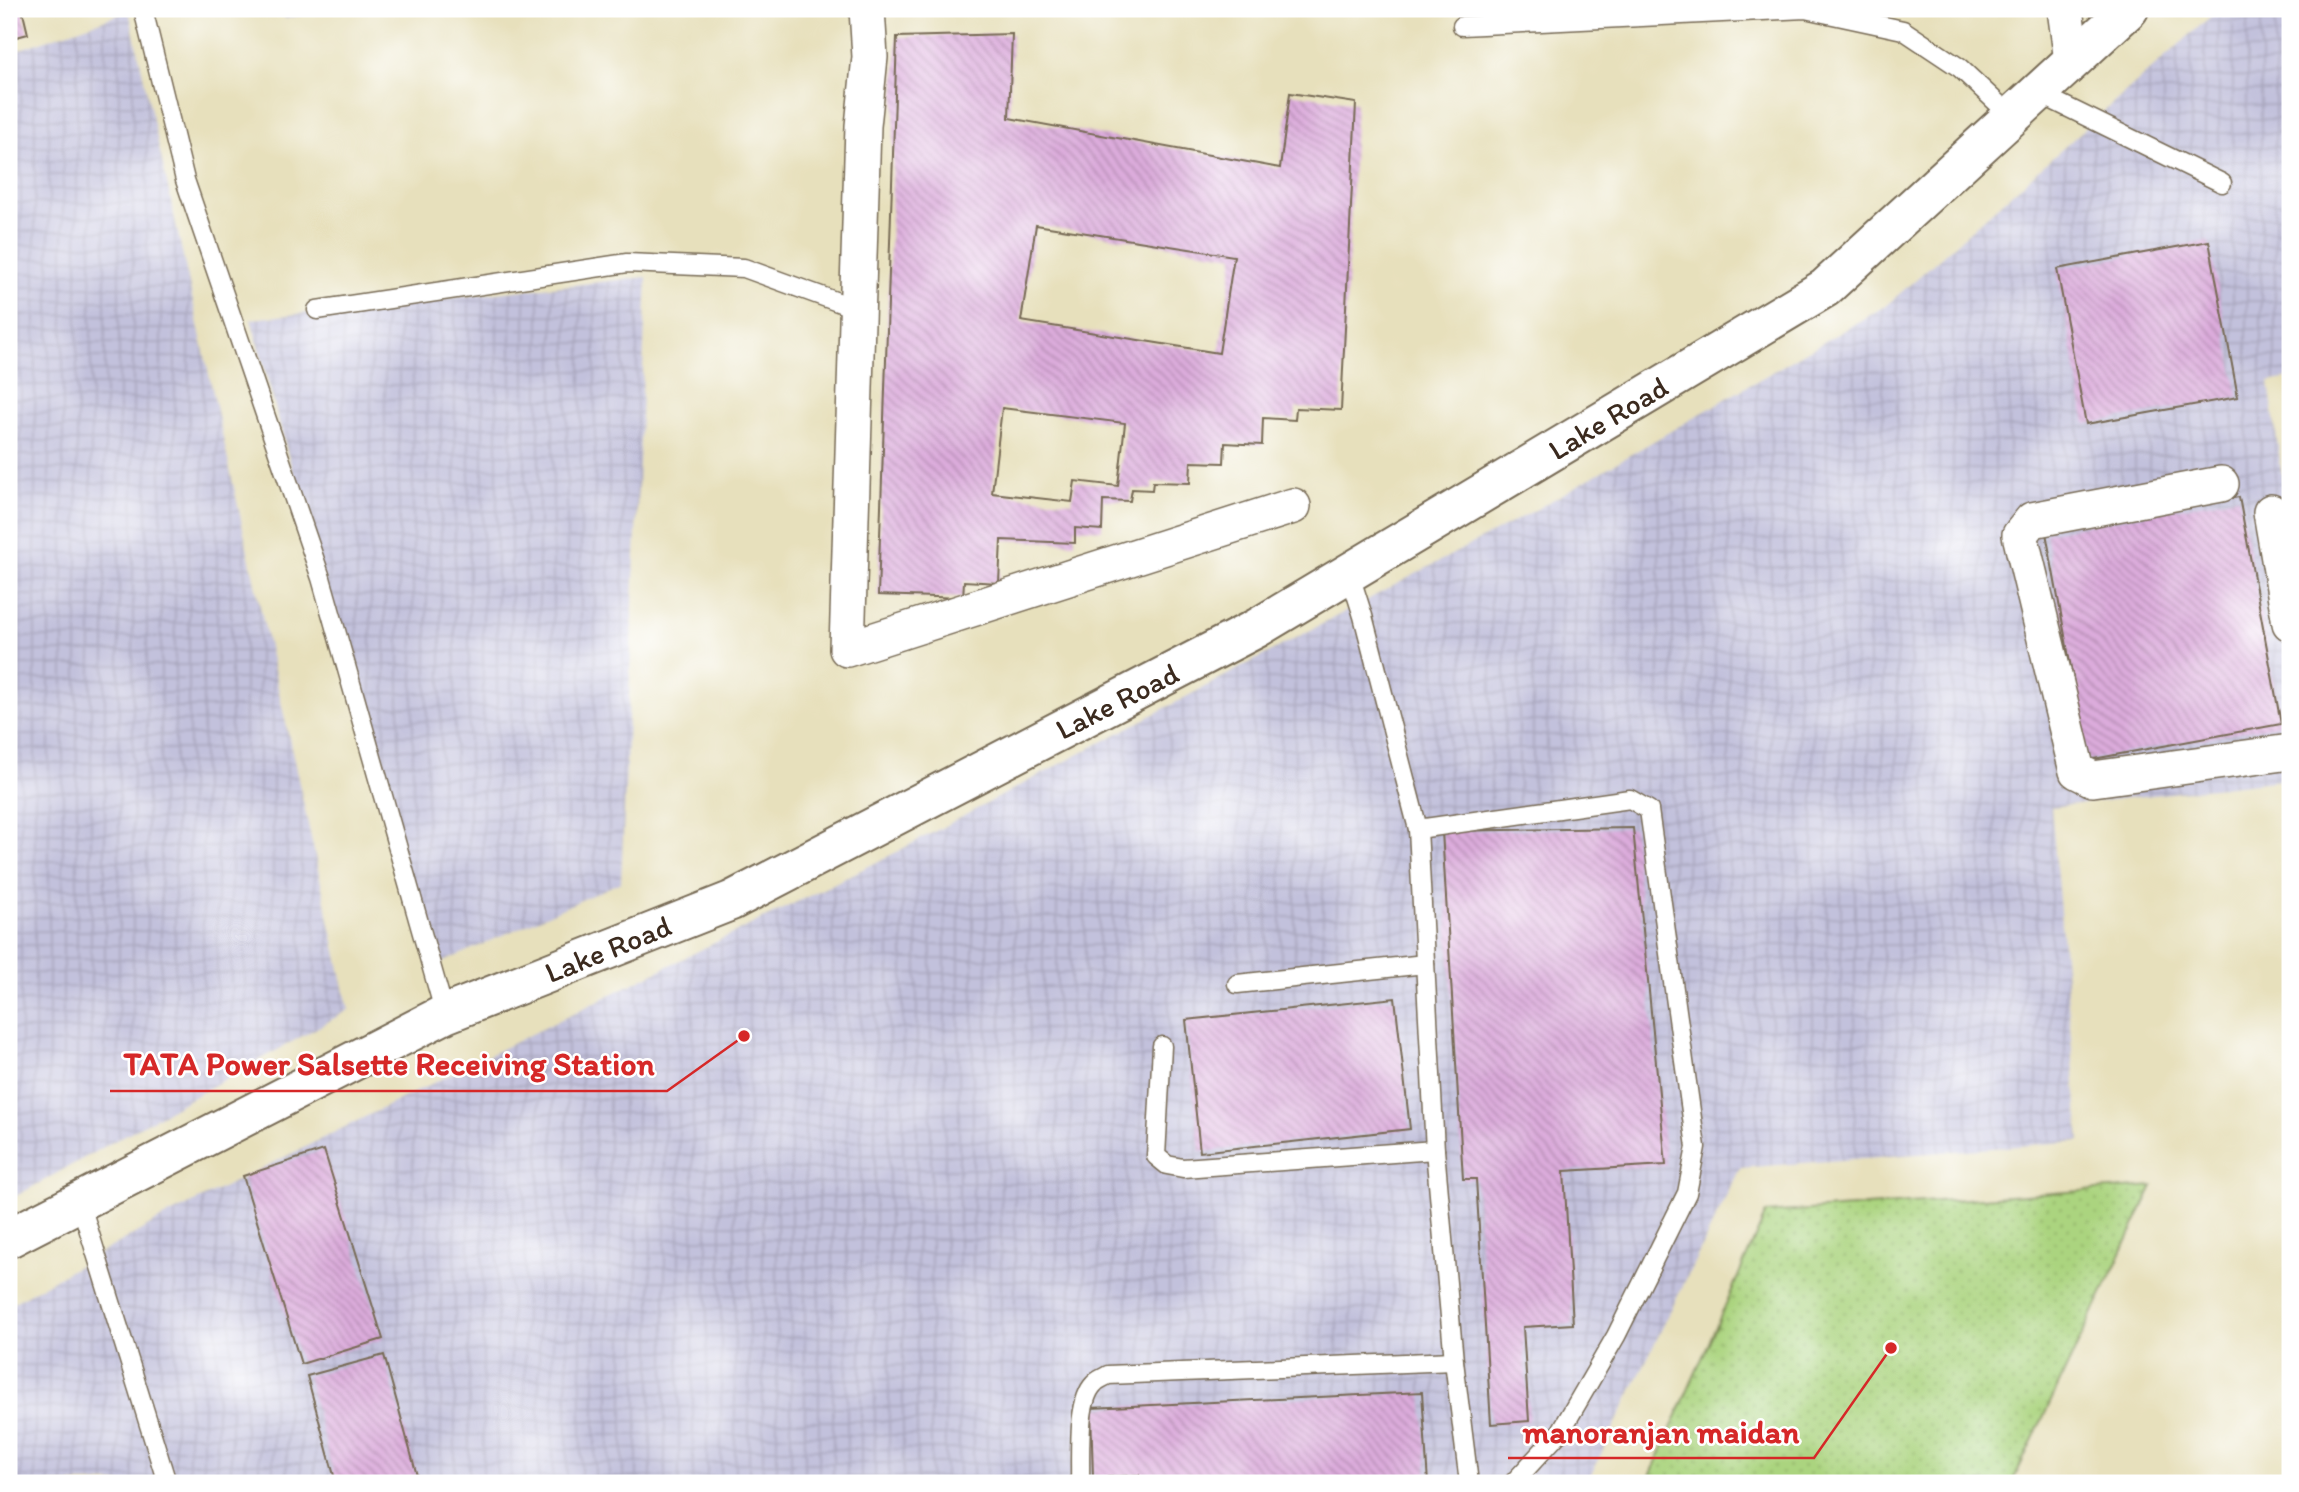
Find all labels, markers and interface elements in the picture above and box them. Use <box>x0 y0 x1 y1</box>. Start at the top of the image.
street label: Lake Road <box>1542 368 1674 468</box>
street label: Lake Road <box>1049 654 1185 748</box>
street label: Lake Road <box>539 907 677 991</box>
callout: TATA Power Salsette Receiving Station <box>110 1038 667 1091</box>
text: TATA Power Salsette Receiving Station <box>122 1045 655 1083</box>
callout: manoranjan maidan <box>1508 1405 1814 1458</box>
text: manoranjan maidan <box>1522 1413 1800 1451</box>

